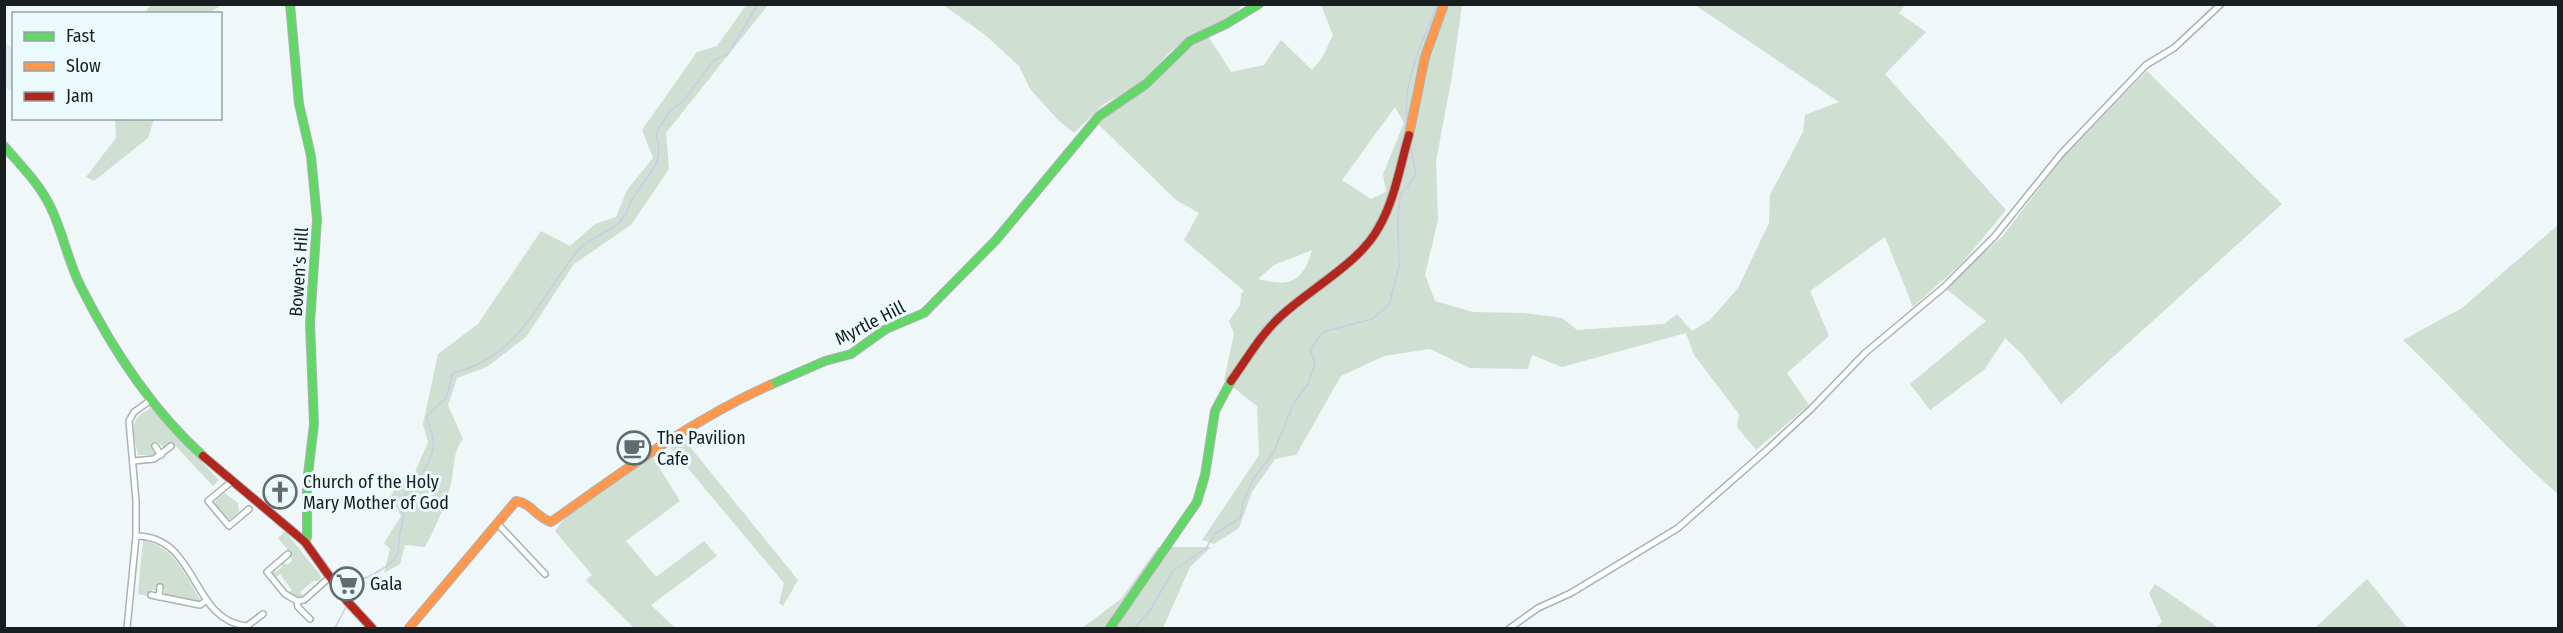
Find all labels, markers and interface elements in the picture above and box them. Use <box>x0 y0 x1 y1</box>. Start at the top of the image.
legend <box>12 12 222 120</box>
text: Fast <box>66 25 95 47</box>
text: Slow <box>66 55 101 77</box>
text: Jam <box>66 85 94 107</box>
street label: Bowen's Hill <box>285 226 313 317</box>
street label: Myrtle Hill <box>831 296 909 350</box>
place label: The Pavilion Cafe <box>657 427 746 470</box>
cafe icon: The Pavilion Cafe <box>616 430 652 466</box>
place label: Church of the Holy Mary Mother of God <box>303 471 449 514</box>
church icon: Church of the Holy Mary Mother of God <box>262 474 298 510</box>
supermarket icon: Gala <box>329 566 365 602</box>
place label: Gala <box>370 573 403 595</box>

